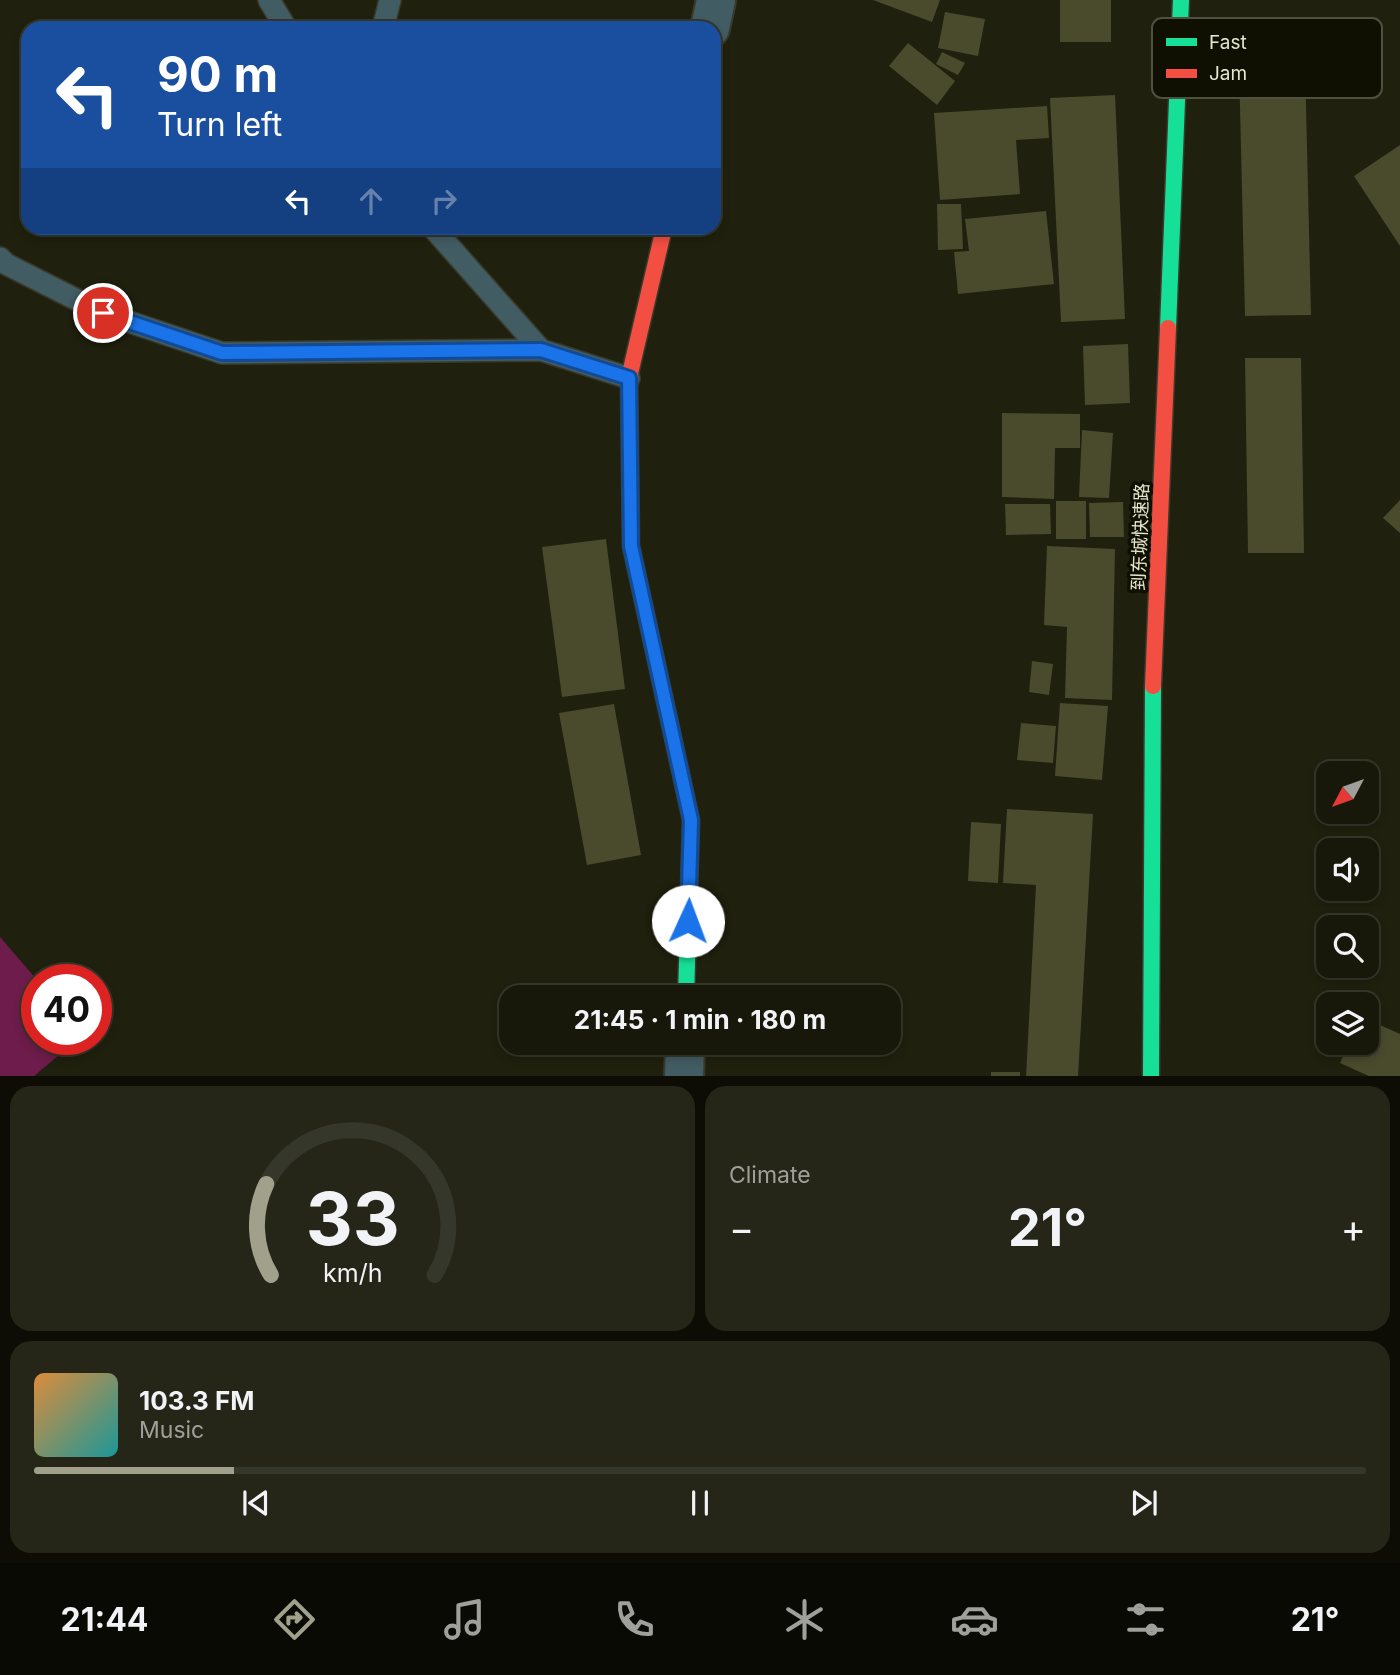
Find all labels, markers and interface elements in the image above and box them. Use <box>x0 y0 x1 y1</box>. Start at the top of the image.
legend <box>1152 18 1382 98</box>
text: Fast <box>1209 31 1247 54</box>
text: 90 m <box>157 45 278 104</box>
icon: left <box>42 49 133 140</box>
text: Jam <box>1209 62 1247 85</box>
text: Turn left <box>157 105 282 144</box>
icon: left <box>279 182 317 220</box>
icon: ahead <box>352 182 390 220</box>
icon: right <box>425 182 463 220</box>
pin <box>73 283 133 343</box>
icon: arrive <box>84 294 122 332</box>
street label: 到东城快速路 <box>1128 483 1152 591</box>
north arrow <box>1316 761 1379 824</box>
map controls <box>1316 761 1379 1055</box>
button: sound <box>1316 838 1379 901</box>
position arrow <box>651 884 725 958</box>
button: search <box>1316 915 1379 978</box>
speed limit sign: 40 <box>21 964 112 1055</box>
button: layers <box>1316 992 1379 1055</box>
text: 21:45 · 1 min · 180 m <box>574 1004 826 1035</box>
text: Climate <box>729 1161 811 1189</box>
text: 33 <box>306 1174 399 1263</box>
text: 21° <box>1008 1196 1087 1259</box>
text: − <box>729 1205 754 1251</box>
text: + <box>1341 1205 1366 1251</box>
text: km/h <box>323 1257 382 1287</box>
text: 103.3 FM <box>139 1385 255 1416</box>
text: Music <box>139 1416 204 1444</box>
icon: previous <box>237 1484 275 1522</box>
icon: pause <box>681 1484 719 1522</box>
icon: next <box>1125 1484 1163 1522</box>
icon: directions <box>270 1595 319 1644</box>
icon: music <box>440 1595 489 1644</box>
icon: phone <box>610 1595 659 1644</box>
icon: climate <box>780 1595 829 1644</box>
icon: car <box>950 1595 999 1644</box>
icon: filters <box>1121 1595 1170 1644</box>
text: 21:44 <box>61 1600 149 1639</box>
text: 21° <box>1291 1600 1339 1639</box>

